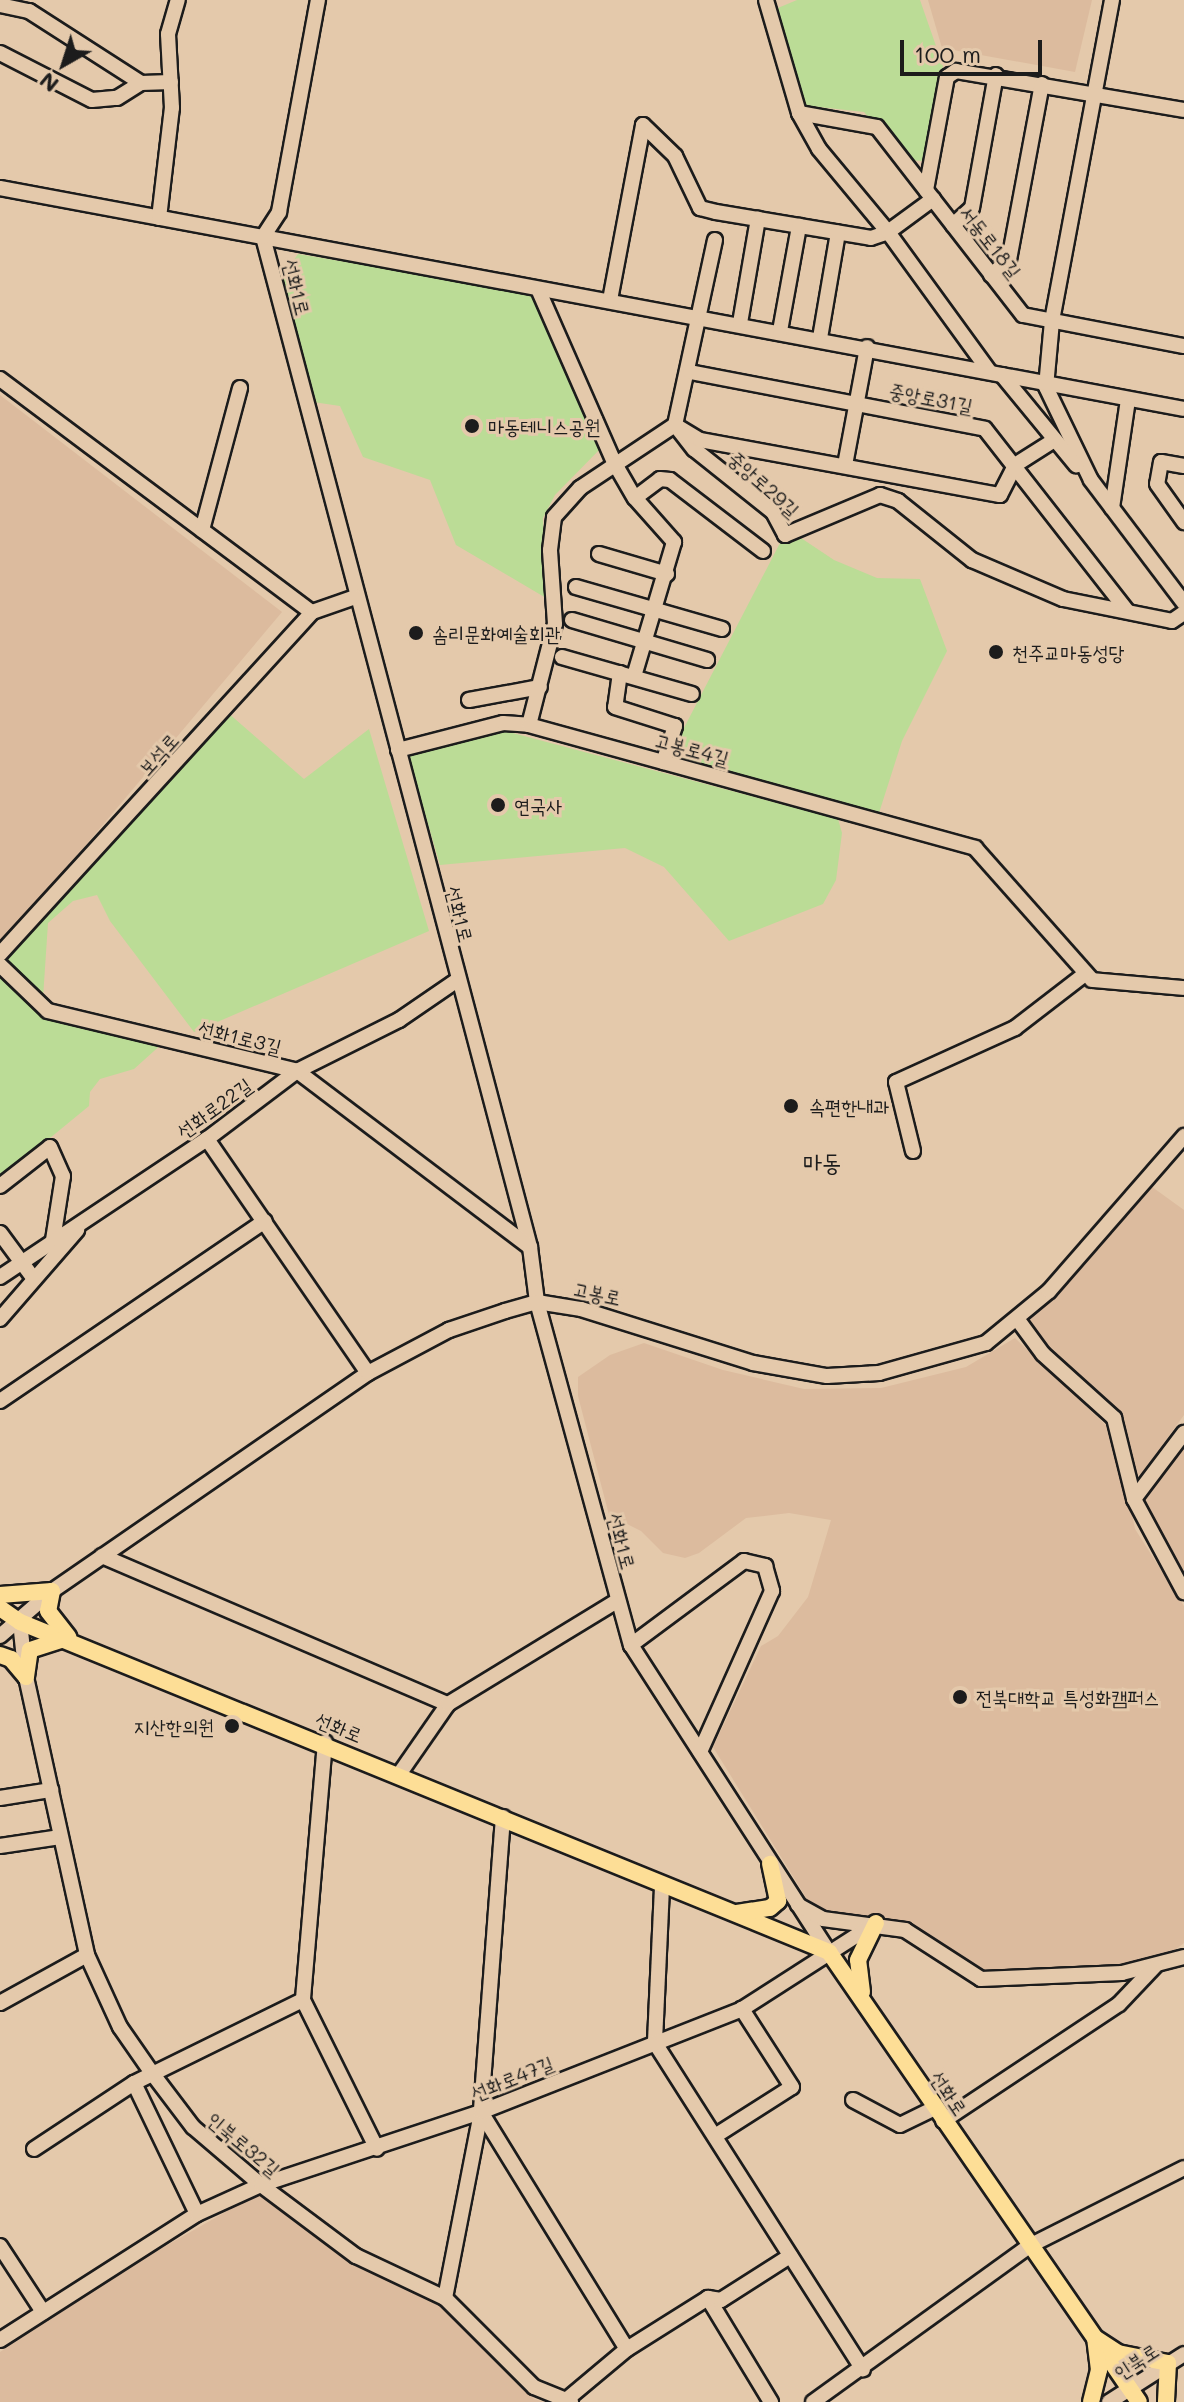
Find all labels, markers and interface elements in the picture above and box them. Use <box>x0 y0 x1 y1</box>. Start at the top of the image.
north arrow <box>24 24 104 104</box>
scale bar <box>904 24 1046 74</box>
text: 100 m <box>914 38 981 69</box>
text: N <box>33 67 64 100</box>
street label: 서동로18길 <box>955 201 1027 283</box>
street label: 선화1로 <box>278 256 316 318</box>
street label: 중앙로31길 <box>887 378 975 418</box>
place label: 마동테니스공원 <box>488 414 601 438</box>
marker: 마동테니스공원 <box>463 417 481 435</box>
street label: 중앙로29길 <box>724 446 804 522</box>
place label: 솜리문화예술회관 <box>432 621 561 645</box>
marker: 솜리문화예술회관 <box>407 624 425 642</box>
place label: 천주교마동성당 <box>1012 640 1125 664</box>
marker: 천주교마동성당 <box>987 643 1005 661</box>
street label: 보석로 <box>133 728 183 780</box>
street label: 고봉로4길 <box>652 728 732 770</box>
place label: 연국사 <box>514 793 562 817</box>
marker: 연국사 <box>489 796 507 814</box>
street label: 선화1로 <box>441 883 479 945</box>
street label: 선화1로3길 <box>196 1015 284 1059</box>
street label: 선화로22길 <box>172 1073 256 1143</box>
place label: 속편한내과 <box>809 1094 889 1118</box>
marker: 속편한내과 <box>780 1095 802 1117</box>
district label: 마동 <box>803 1148 841 1176</box>
street label: 고봉로 <box>571 1276 623 1310</box>
street label: 선화1로 <box>603 1510 641 1572</box>
place label: 전북대학교 특성화캠퍼스 <box>976 1685 1159 1709</box>
marker: 전북대학교 특성화캠퍼스 <box>951 1688 969 1706</box>
street label: 선화로 <box>312 1707 366 1747</box>
place label: 지산한의원 <box>134 1714 214 1738</box>
marker: 지산한의원 <box>221 1715 243 1737</box>
street label: 선화로47길 <box>467 2051 557 2105</box>
street label: 선화로 <box>926 2066 972 2120</box>
street label: 인북로32길 <box>203 2107 285 2181</box>
street label: 인북로 <box>1109 2338 1163 2384</box>

